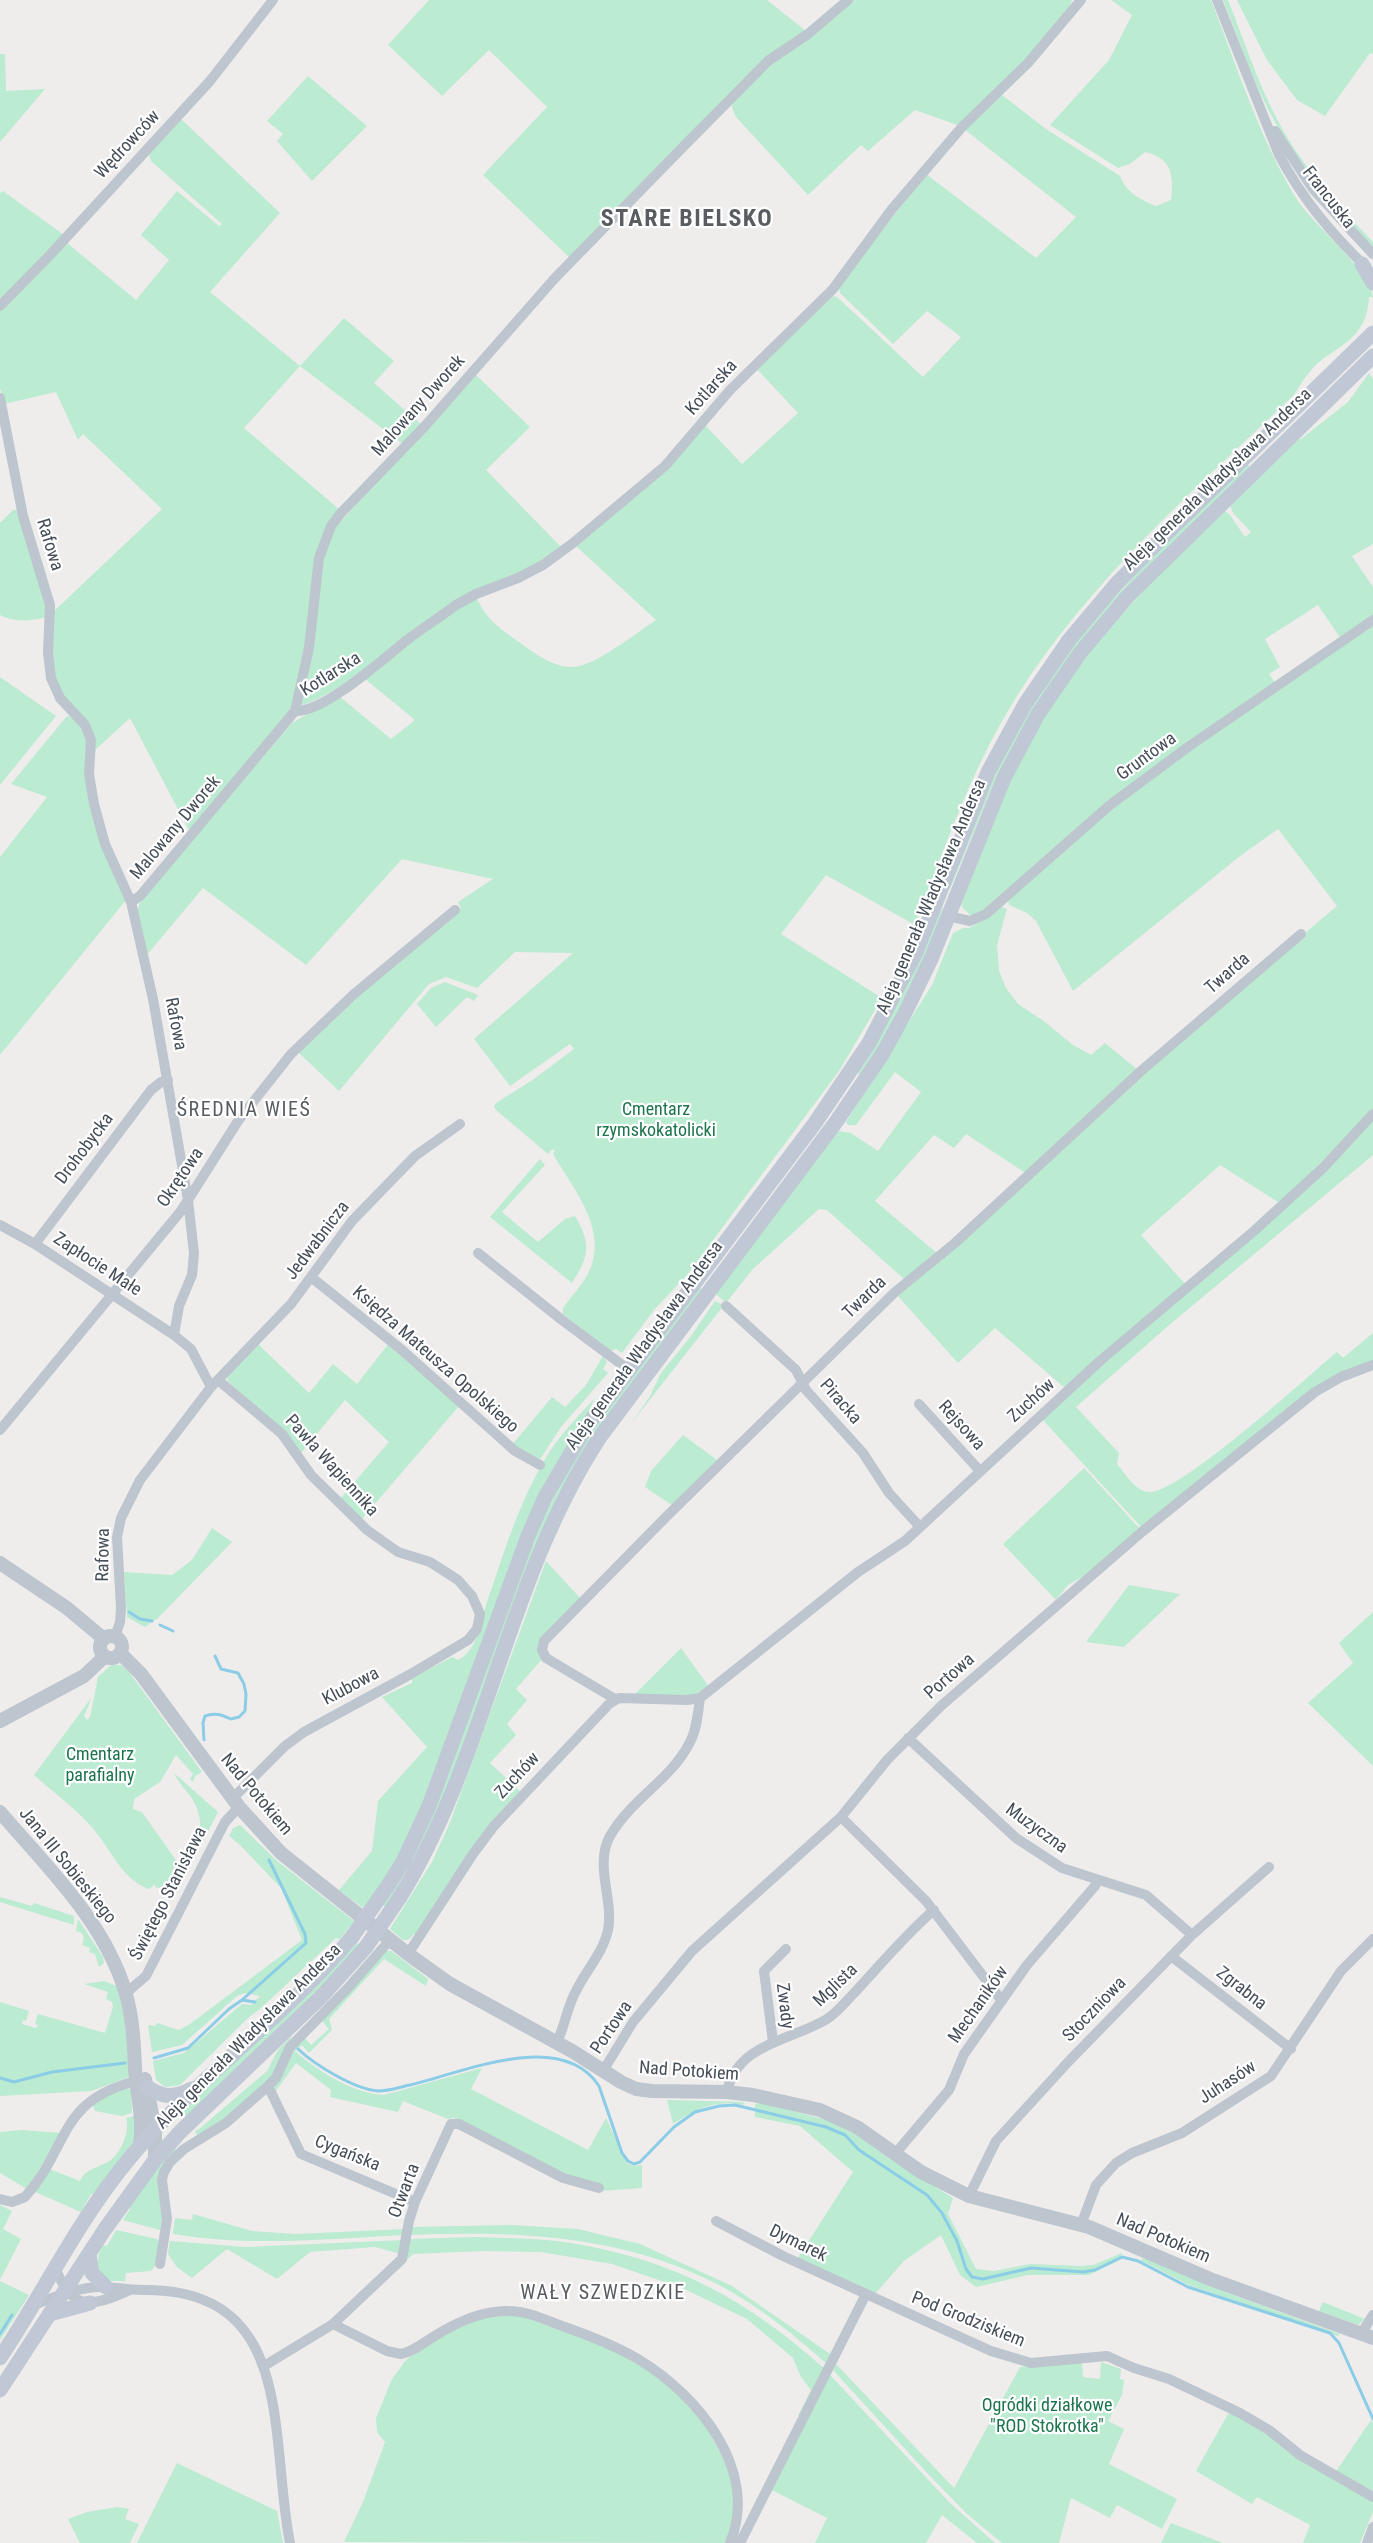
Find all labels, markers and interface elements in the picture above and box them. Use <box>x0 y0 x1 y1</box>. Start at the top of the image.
street label: Wędrowców <box>91 106 165 184</box>
street label: Francuska <box>1297 163 1359 233</box>
district label: STARE BIELSKO <box>601 206 773 234</box>
street label: Malowany Dworek <box>368 351 470 461</box>
street label: Kotlarska <box>682 356 742 420</box>
street label: Aleja generała Władysława Andersa <box>1119 384 1317 576</box>
street label: Rafowa <box>31 516 67 574</box>
street label: Kotlarska <box>297 648 365 702</box>
street label: Gruntowa <box>1113 728 1181 786</box>
street label: Malowany Dworek <box>126 772 226 884</box>
street label: Aleja generała Władysława Andersa <box>873 776 991 1018</box>
street label: Twarda <box>1201 949 1255 999</box>
street label: Rafowa <box>159 996 191 1052</box>
district label: ŚREDNIA WIEŚ <box>177 1099 311 1123</box>
park label: Cmentarz rzymskokatolicki <box>596 1099 716 1142</box>
street label: Drohobycka <box>51 1109 119 1189</box>
street label: Okrętowa <box>153 1144 209 1212</box>
street label: Jedwabnicza <box>281 1197 355 1285</box>
street label: Zapłocie Małe <box>49 1229 145 1301</box>
street label: Aleja generała Władysława Andersa <box>562 1237 728 1455</box>
street label: Twarda <box>839 1272 891 1324</box>
street label: Księdza Mateusza Opolskiego <box>347 1282 523 1438</box>
street label: Zuchów <box>1004 1374 1060 1428</box>
street label: Piracka <box>814 1375 866 1429</box>
street label: Rejsowa <box>933 1397 989 1455</box>
street label: Pawła Wapiennika <box>280 1411 382 1521</box>
street label: Rafowa <box>93 1528 115 1582</box>
street label: Portowa <box>921 1649 979 1705</box>
street label: Klubowa <box>319 1663 383 1711</box>
park label: Cmentarz parafialny <box>65 1744 135 1786</box>
street label: Zuchów <box>491 1748 545 1804</box>
street label: Nad Potokiem <box>216 1750 296 1840</box>
street label: Muzyczna <box>1001 1799 1071 1859</box>
street label: Jana III Sobieskiego <box>14 1804 120 1928</box>
street label: Świętego Stanisława <box>126 1824 212 1964</box>
street label: Aleja generała Władysława Andersa <box>152 1940 346 2134</box>
street label: Mglista <box>809 1960 863 2012</box>
street label: Mechaników <box>945 1962 1013 2048</box>
street label: Zgrabna <box>1211 1963 1271 2015</box>
street label: Stoczniowa <box>1059 1973 1131 2047</box>
street label: Zwady <box>770 1982 798 2030</box>
street label: Portowa <box>586 1997 638 2059</box>
street label: Juhasów <box>1195 2057 1261 2109</box>
street label: Nad Potokiem <box>638 2058 740 2086</box>
street label: Cygańska <box>311 2131 383 2177</box>
street label: Otwarta <box>385 2161 425 2221</box>
street label: Nad Potokiem <box>1113 2209 1213 2269</box>
street label: Dymarek <box>765 2221 831 2267</box>
district label: WAŁY SZWEDZKIE <box>520 2282 686 2306</box>
street label: Pod Grodziskiem <box>908 2287 1028 2353</box>
park label: Ogródki działkowe "ROD Stokrotka" <box>982 2395 1112 2438</box>

